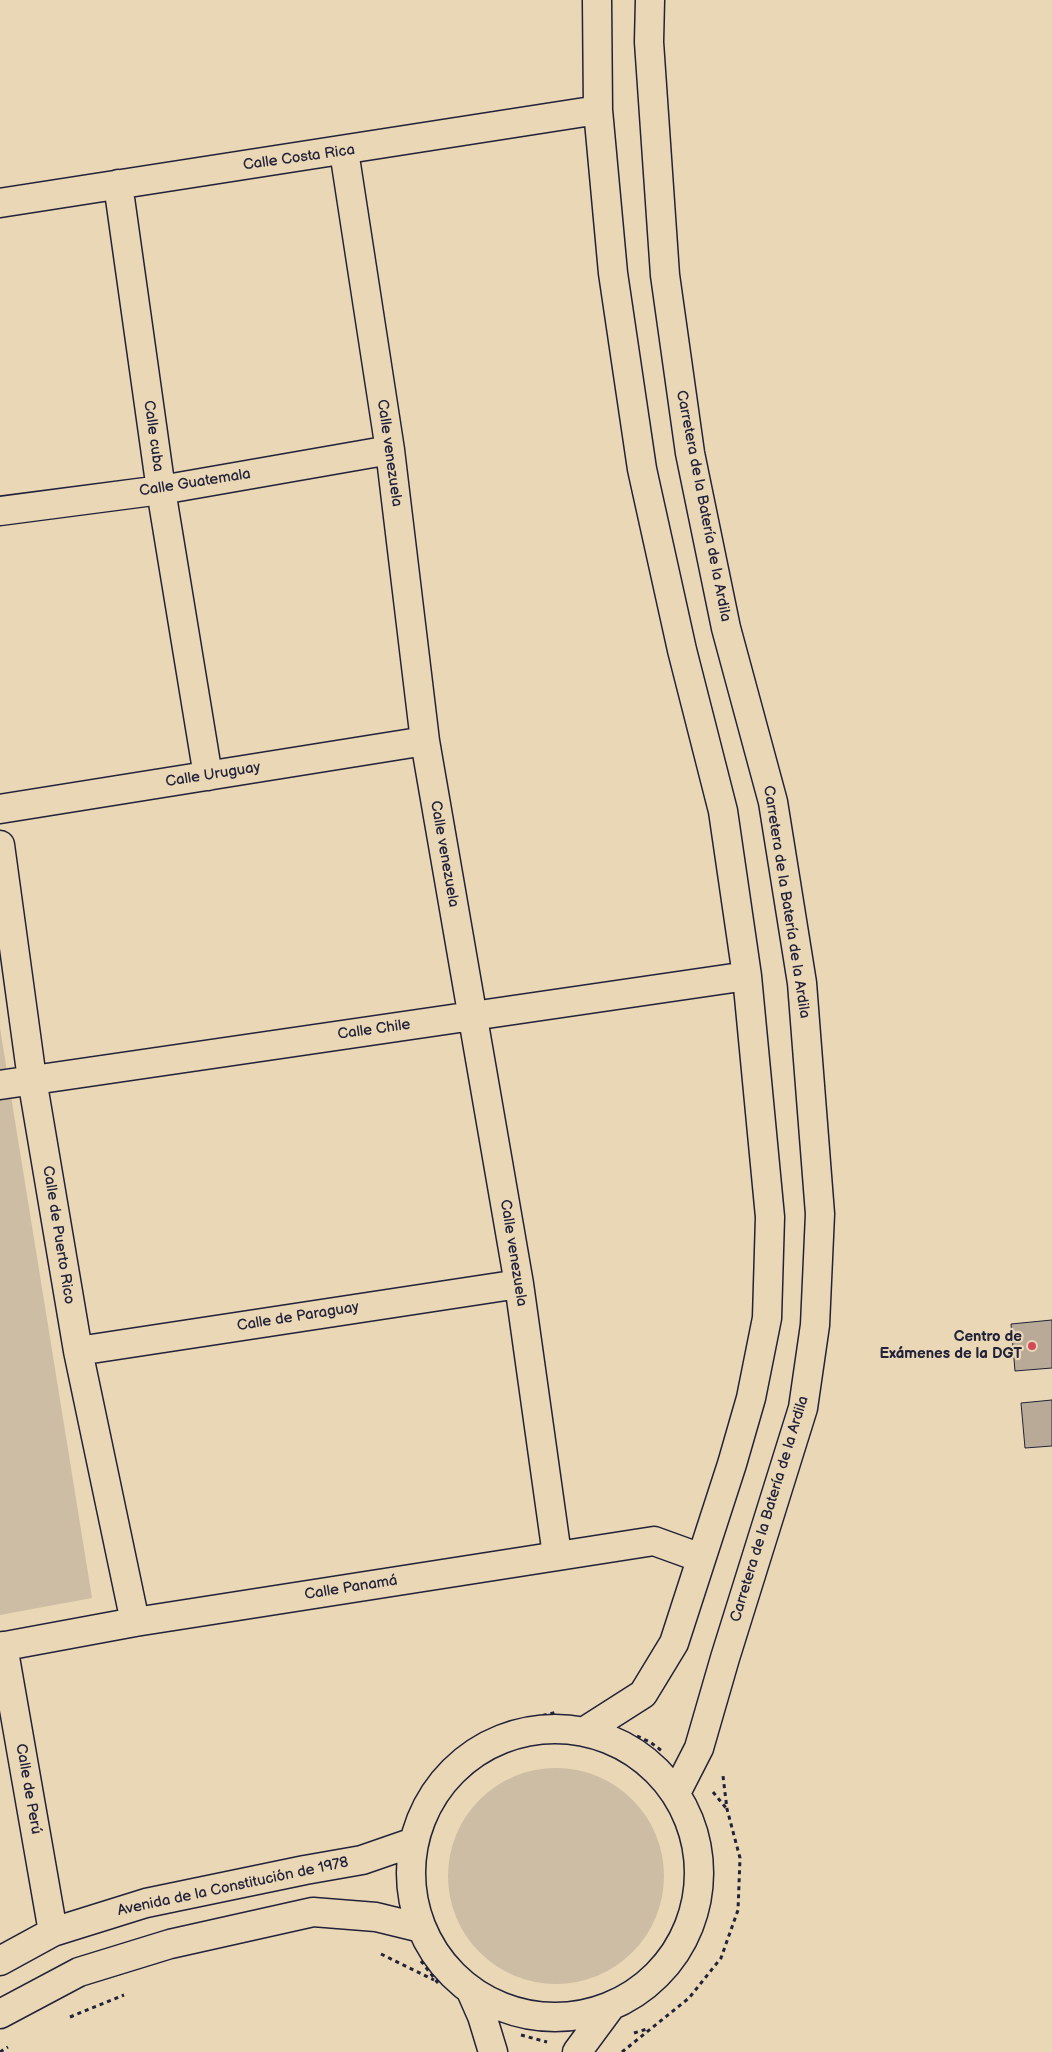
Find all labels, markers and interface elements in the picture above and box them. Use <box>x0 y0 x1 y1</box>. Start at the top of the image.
street label: Calle Costa Rica <box>242 141 356 175</box>
street label: Carretera de la Batería de la Ardila <box>672 389 734 623</box>
street label: Calle venezuela <box>373 398 405 508</box>
street label: Calle cuba <box>139 399 167 473</box>
street label: Calle Guatemala <box>138 465 252 501</box>
street label: Calle Uruguay <box>164 759 262 791</box>
street label: Carretera de la Batería de la Ardila <box>759 784 813 1020</box>
street label: Calle venezuela <box>426 799 462 909</box>
street label: Calle Chile <box>336 1016 412 1044</box>
street label: Calle de Puerto Rico <box>38 1165 78 1305</box>
street label: Calle venezuela <box>496 1198 530 1308</box>
street label: Calle de Paraguay <box>236 1298 360 1336</box>
place label: Centro de Exámenes de la DGT <box>880 1328 1022 1363</box>
marker: Centro de Exámenes de la DGT <box>1026 1340 1038 1352</box>
street label: Carretera de la Batería de la Ardila <box>727 1394 813 1624</box>
street label: Calle Panamá <box>303 1572 399 1604</box>
street label: Calle de Perú <box>11 1742 45 1836</box>
street label: Avenida de la Constitución de 1978 <box>116 1854 350 1920</box>

